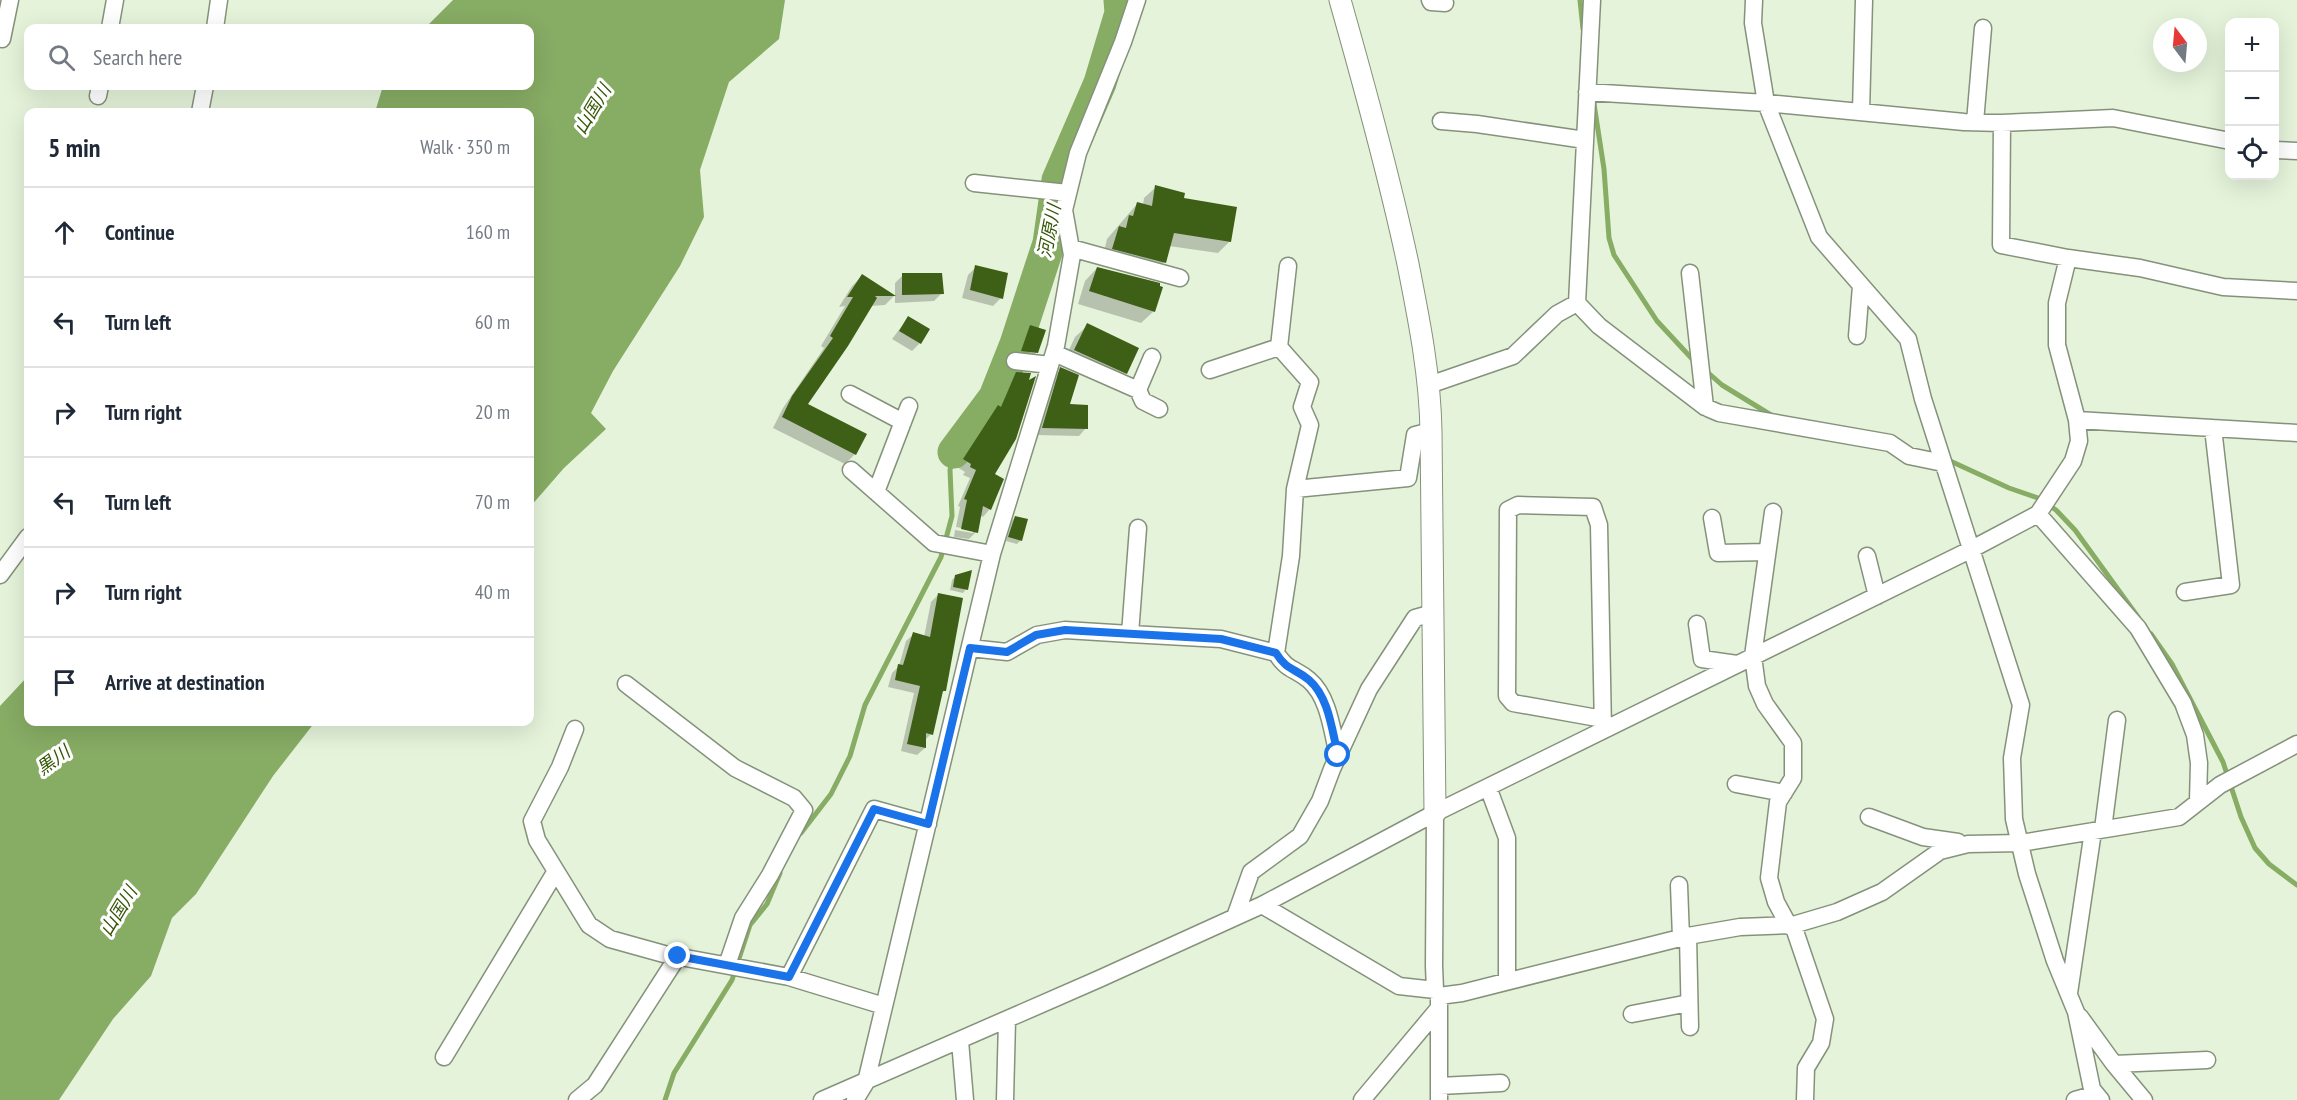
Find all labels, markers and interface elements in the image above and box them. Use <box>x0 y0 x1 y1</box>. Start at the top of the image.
north arrow <box>2153 18 2207 72</box>
map controls <box>2225 18 2279 180</box>
button: + <box>2225 18 2279 72</box>
search box <box>24 24 534 90</box>
icon: search <box>45 41 78 74</box>
text: Search here <box>93 43 182 71</box>
button: − <box>2225 72 2279 126</box>
water label: 山国川 <box>568 78 617 138</box>
button: locate <box>2225 126 2279 180</box>
text: 5 min <box>48 131 101 164</box>
text: Walk · 350 m <box>420 134 510 160</box>
water label: 河原川 <box>1033 200 1066 260</box>
icon: ahead <box>48 216 81 249</box>
text: Continue <box>105 218 175 246</box>
text: 160 m <box>466 219 510 245</box>
icon: left <box>48 306 81 339</box>
text: Turn left <box>105 308 171 336</box>
text: 60 m <box>475 309 510 335</box>
icon: right <box>48 396 81 429</box>
text: Turn right <box>105 398 182 426</box>
text: 20 m <box>475 399 510 425</box>
icon: left <box>48 486 81 519</box>
text: Turn left <box>105 488 171 516</box>
text: 70 m <box>475 489 510 515</box>
icon: right <box>48 576 81 609</box>
text: Turn right <box>105 578 182 606</box>
text: 40 m <box>475 579 510 605</box>
icon: arrive <box>48 666 81 699</box>
text: Arrive at destination <box>105 668 265 696</box>
water label: 黒川 <box>32 739 76 780</box>
route start <box>1324 741 1350 767</box>
water label: 山国川 <box>94 880 143 940</box>
route end <box>664 942 690 968</box>

